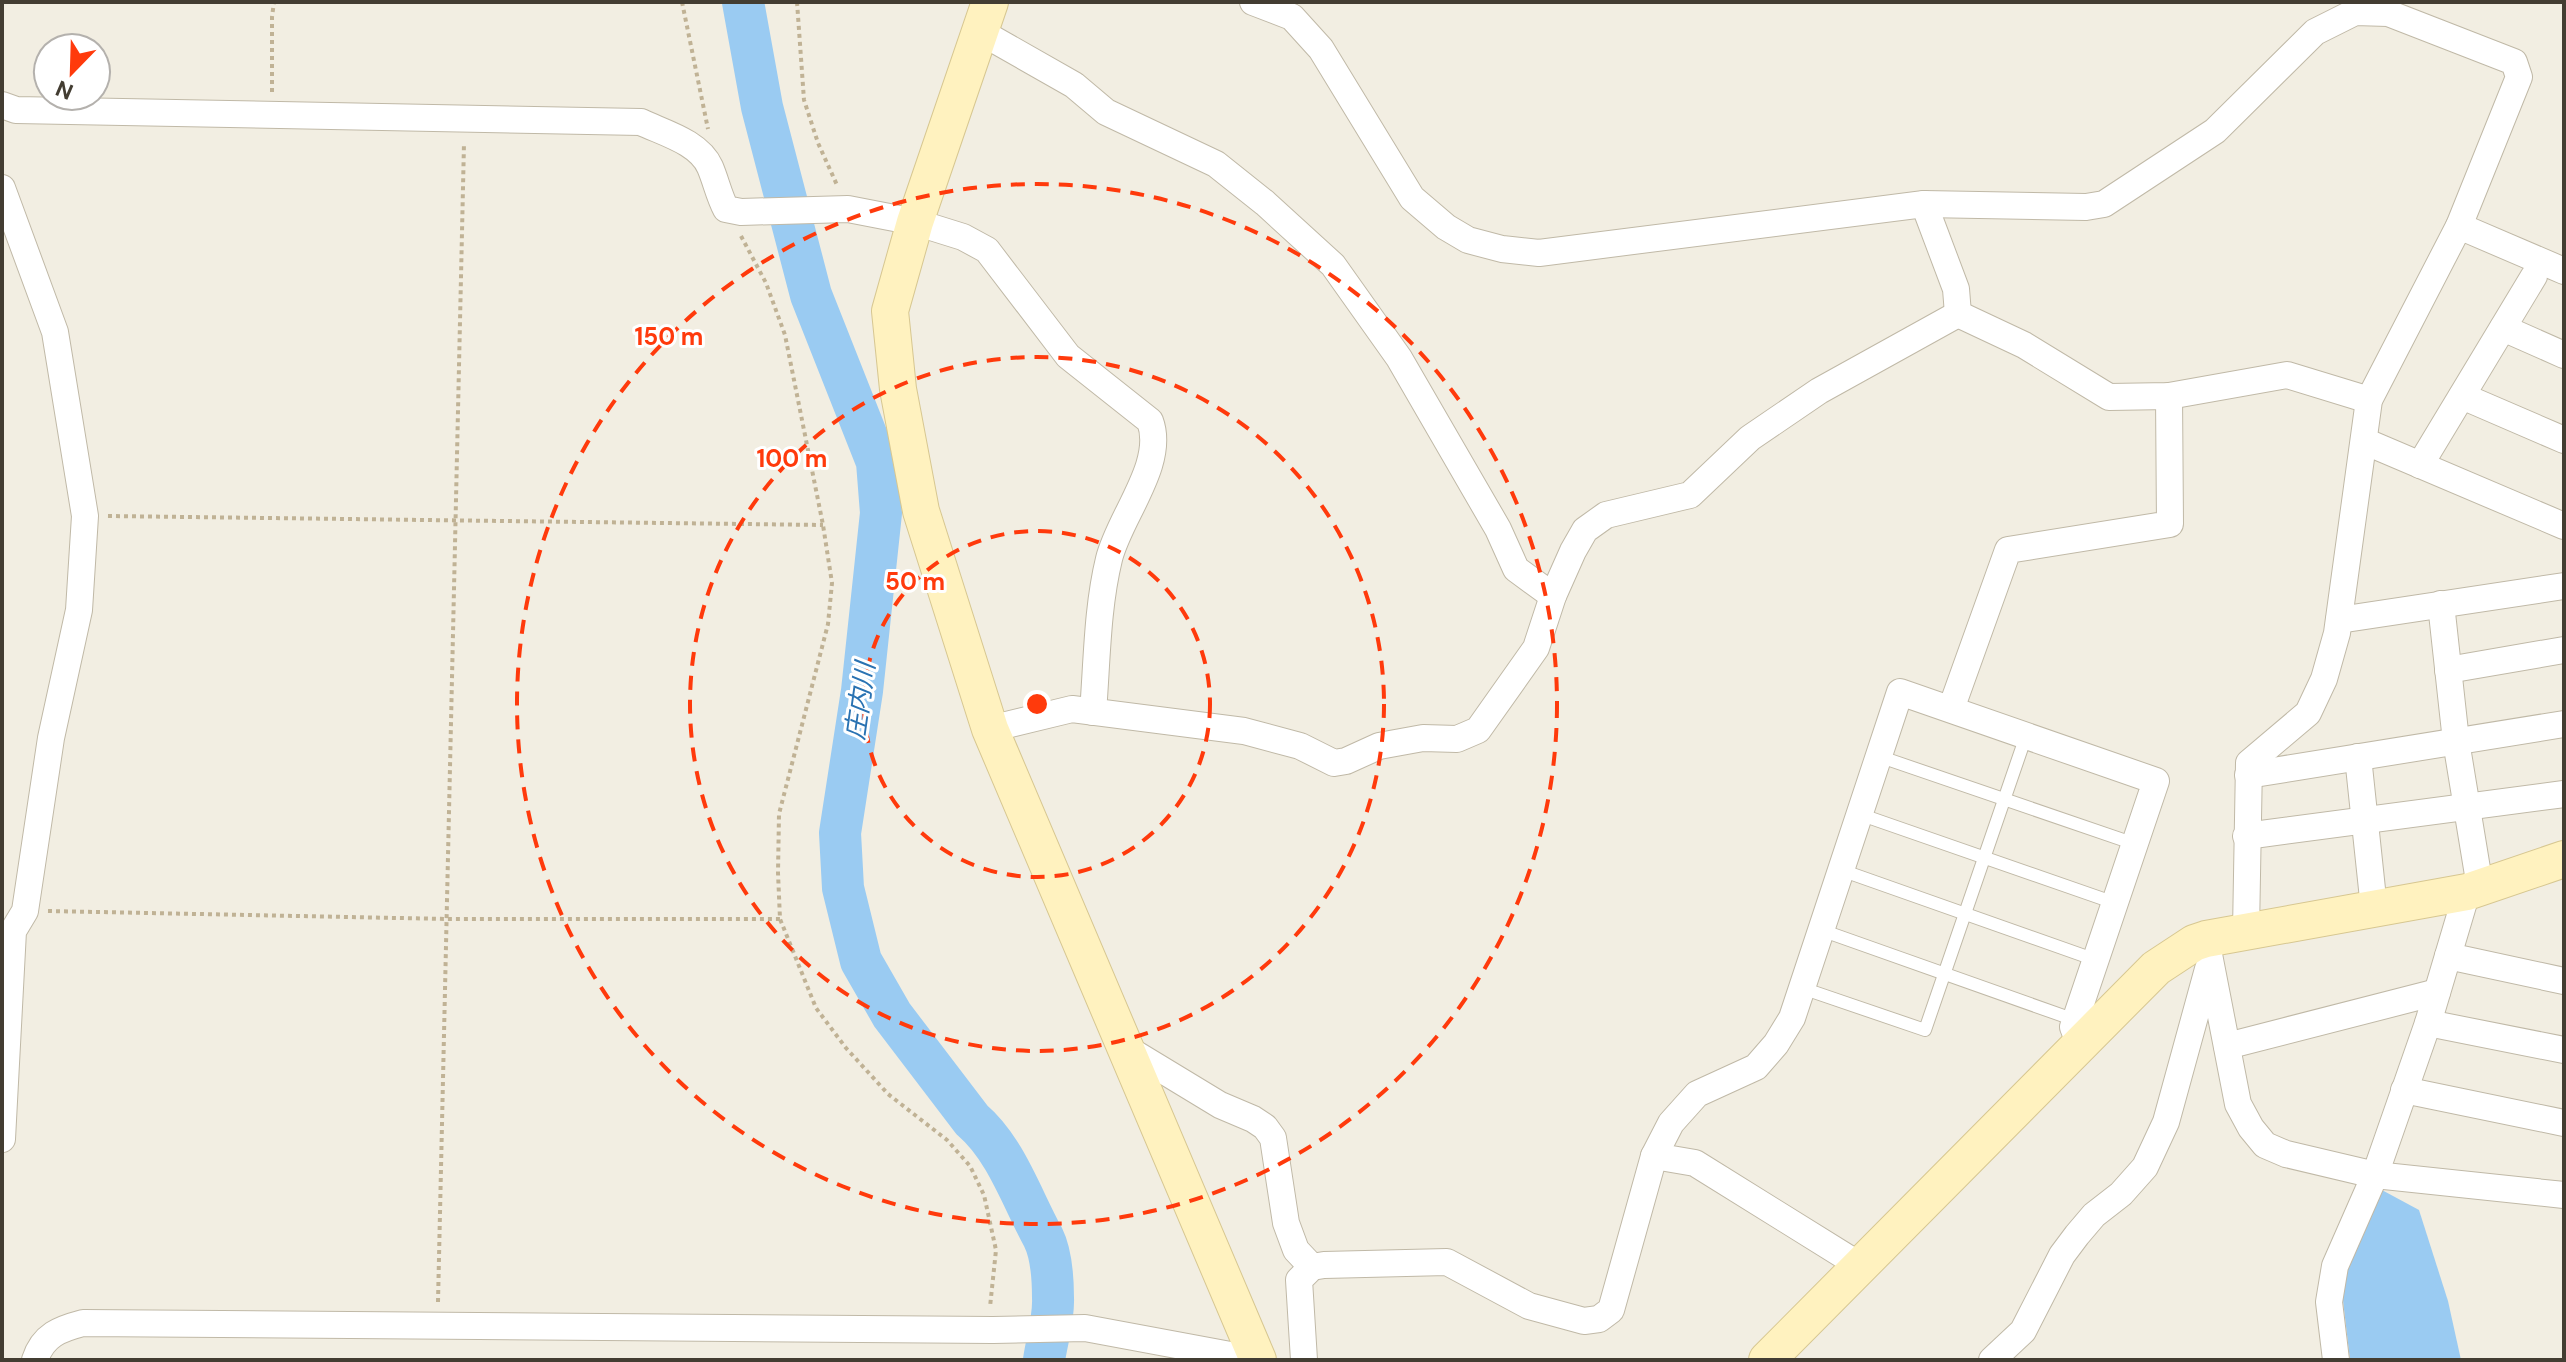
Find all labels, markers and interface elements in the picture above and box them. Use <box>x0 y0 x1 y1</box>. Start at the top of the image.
north arrow <box>32 32 112 112</box>
text: N <box>51 73 77 106</box>
text: 150 m <box>635 321 703 352</box>
text: 100 m <box>757 443 827 474</box>
text: 50 m <box>885 566 945 597</box>
water label: 庄内川 <box>838 657 883 742</box>
centre of rings <box>1023 690 1051 718</box>

